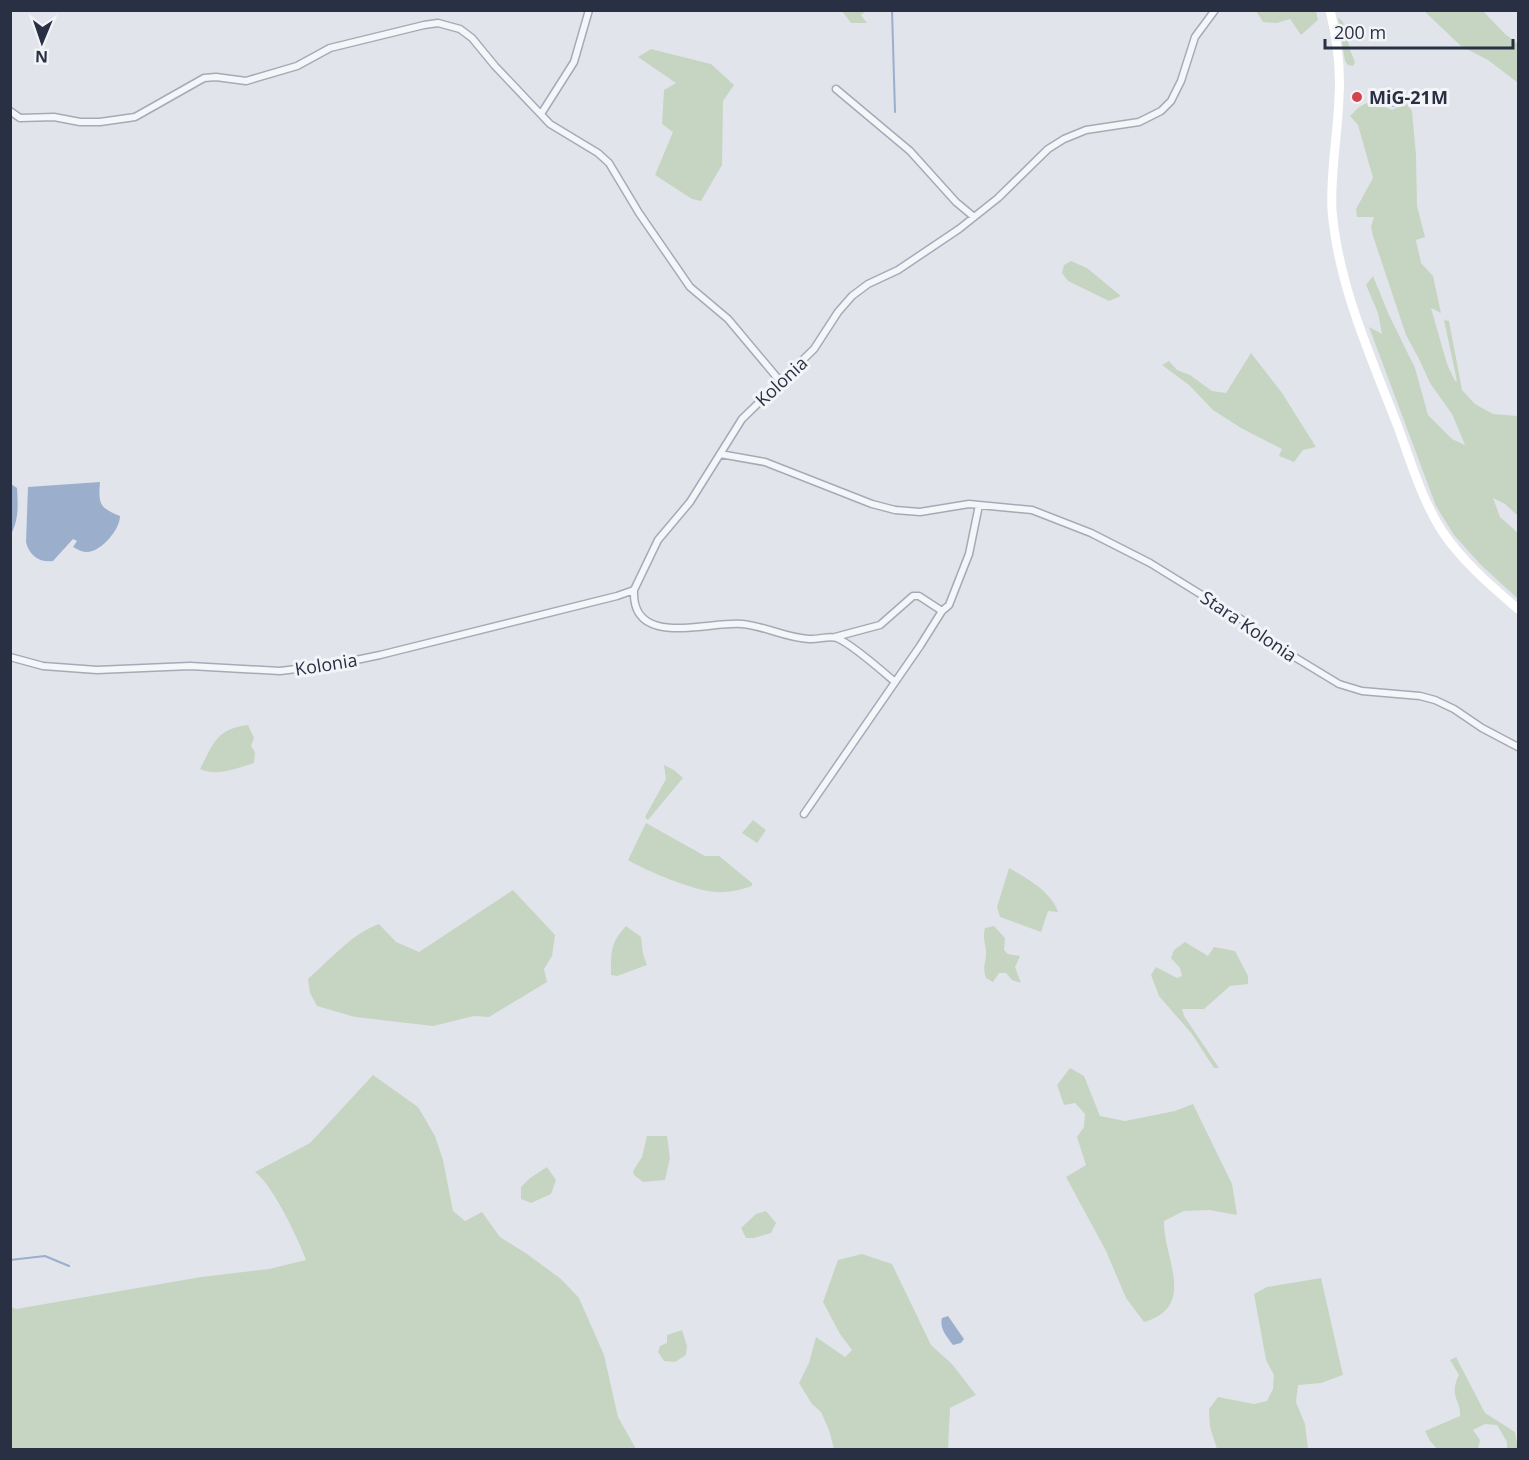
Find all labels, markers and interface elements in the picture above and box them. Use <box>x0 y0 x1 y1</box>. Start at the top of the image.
north arrow <box>12 12 72 72</box>
scale bar <box>1325 12 1512 50</box>
text: 200 m <box>1334 20 1386 44</box>
text: N <box>35 46 48 68</box>
place label: MiG-21M <box>1369 85 1448 109</box>
marker: MiG-21M <box>1350 90 1364 104</box>
street label: Kolonia <box>750 351 812 411</box>
street label: Stara Kolonia <box>1196 585 1302 667</box>
street label: Kolonia <box>293 647 359 681</box>

